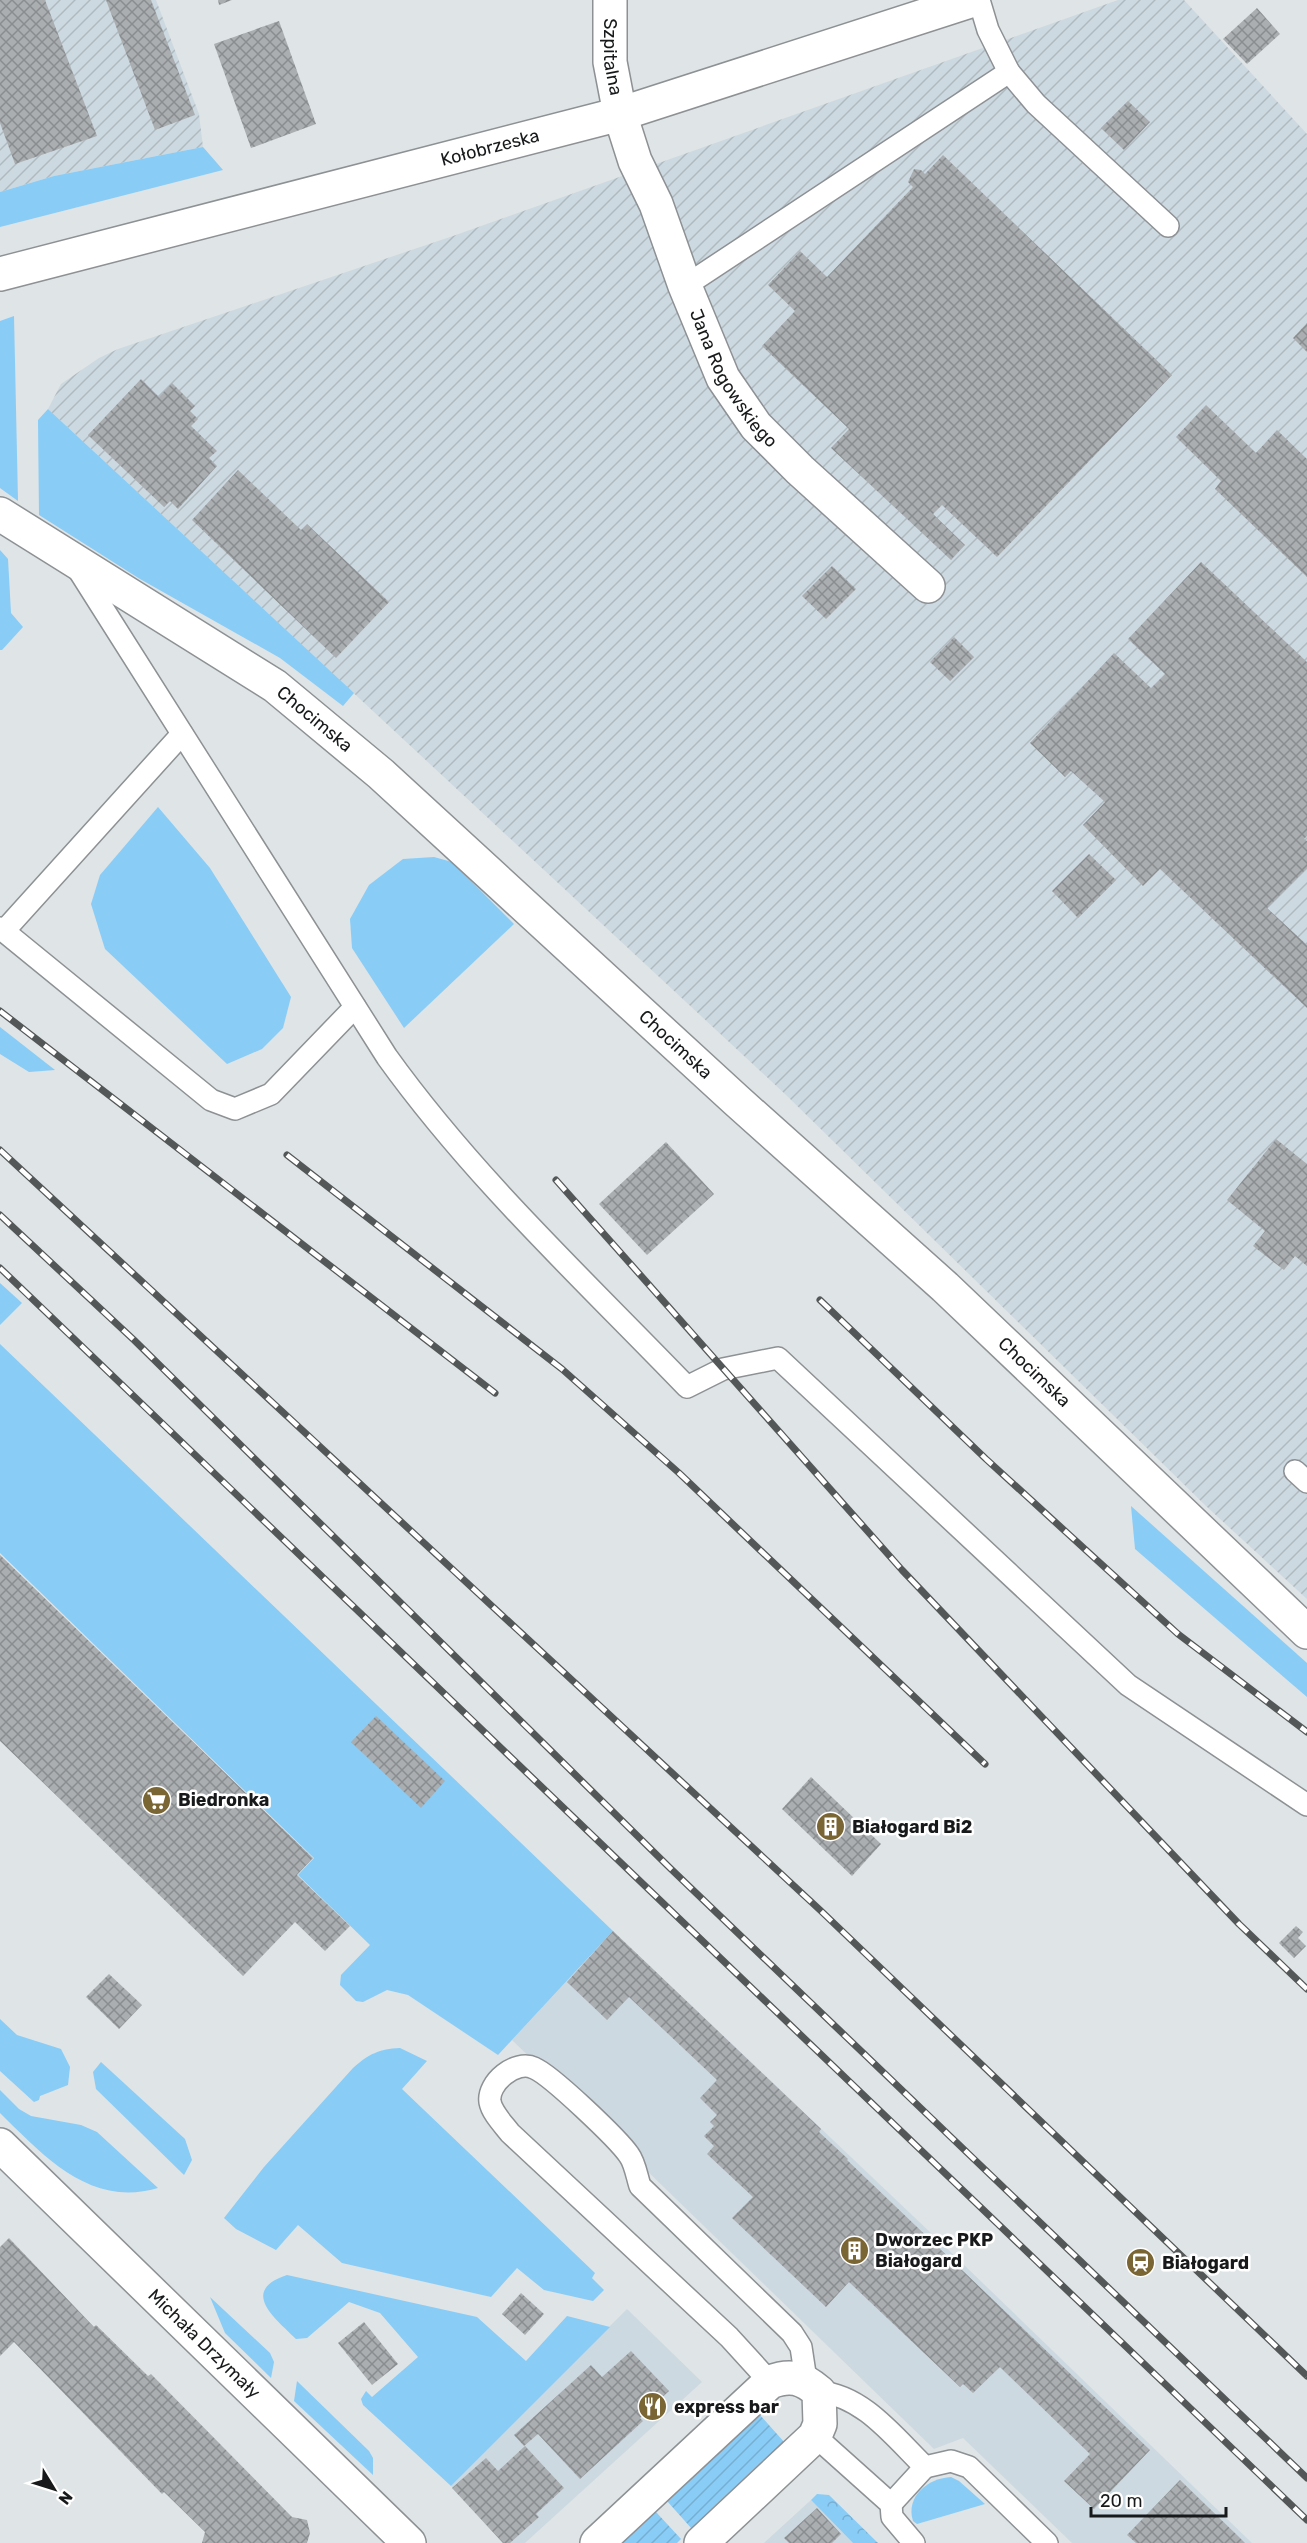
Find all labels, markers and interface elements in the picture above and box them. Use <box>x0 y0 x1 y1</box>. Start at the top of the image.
street label: Szpitalna <box>599 18 627 97</box>
street label: Kołobrzeska <box>438 124 542 171</box>
street label: Jana Rogowskiego <box>685 306 782 452</box>
street label: Chocimska <box>272 681 357 757</box>
street label: Chocimska <box>634 1005 717 1084</box>
street label: Chocimska <box>994 1333 1075 1412</box>
supermarket icon: Biedronka <box>141 1784 173 1816</box>
place label: Biedronka <box>178 1789 270 1811</box>
building icon: Białogard Bi2 <box>815 1811 847 1843</box>
place label: Białogard Bi2 <box>852 1816 972 1838</box>
place label: Dworzec PKP Białogard <box>875 2229 993 2272</box>
building icon: Dworzec PKP Białogard <box>838 2234 870 2266</box>
station icon: Białogard <box>1125 2247 1157 2279</box>
place label: Białogard <box>1162 2252 1249 2274</box>
street label: Michała Drzymały <box>144 2284 265 2403</box>
restaurant icon: express bar <box>637 2391 669 2423</box>
place label: express bar <box>674 2396 779 2418</box>
north arrow <box>24 2459 84 2519</box>
scale bar <box>1091 2480 1226 2518</box>
text: N <box>54 2488 76 2508</box>
text: 20 m <box>1100 2490 1142 2512</box>

